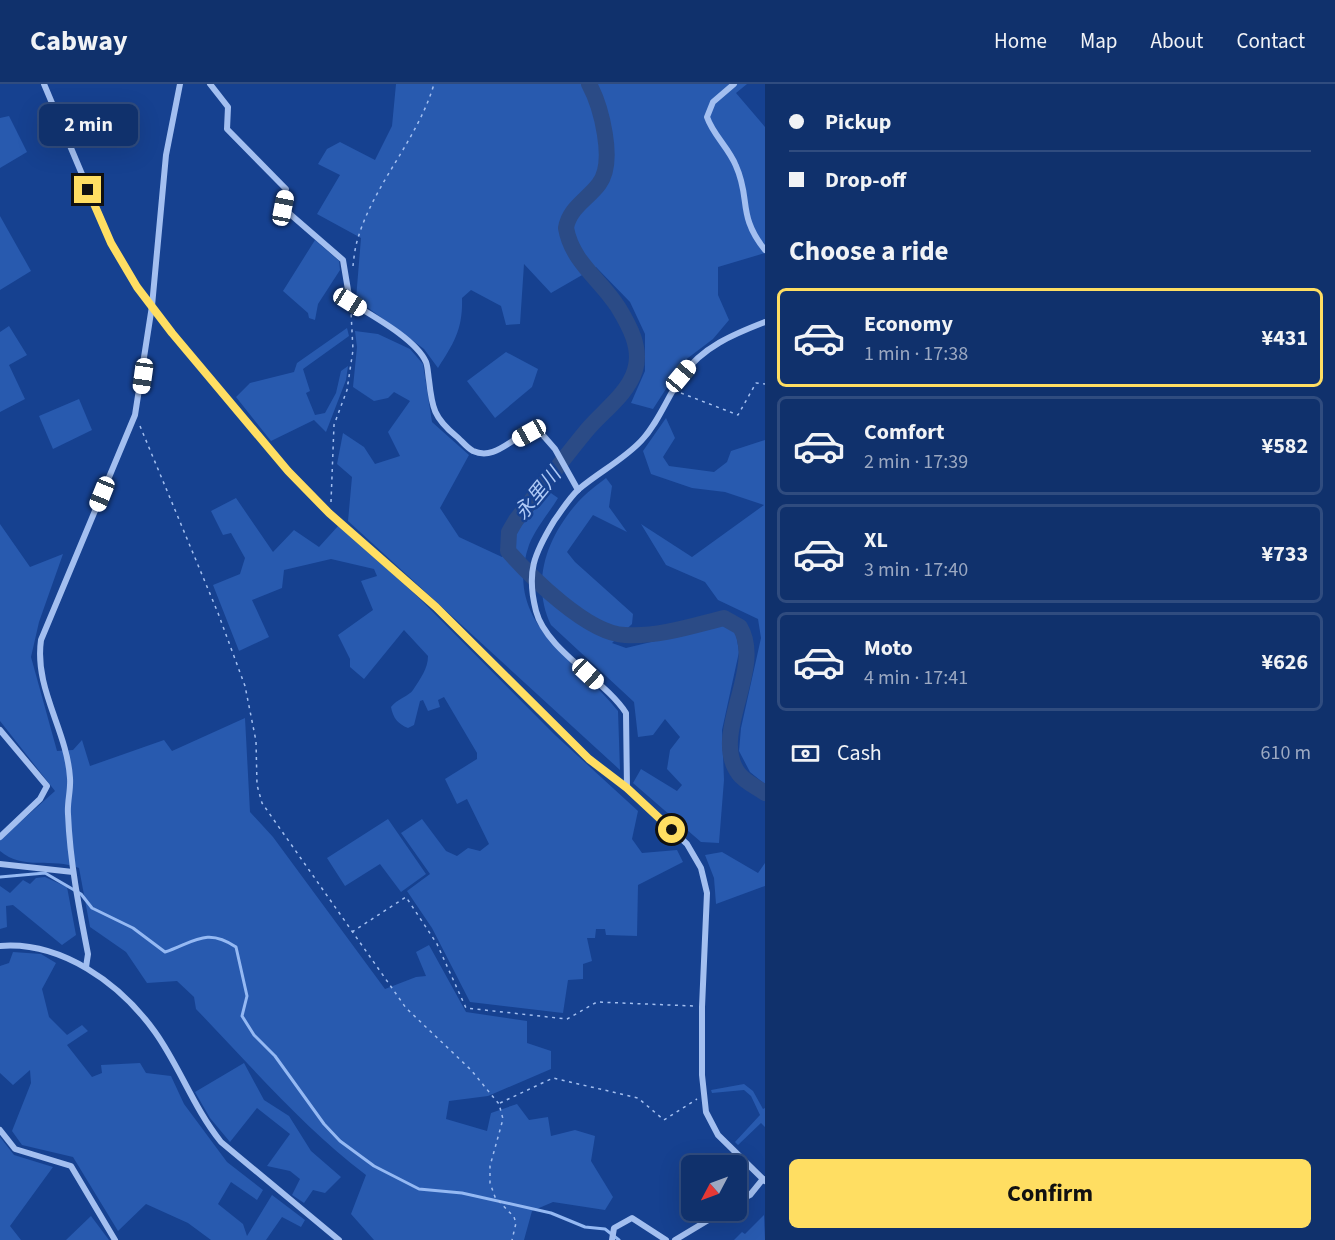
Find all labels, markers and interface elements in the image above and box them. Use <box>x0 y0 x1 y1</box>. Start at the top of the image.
text: Cabway <box>30 21 128 61</box>
text: Home <box>994 26 1047 56</box>
text: Map <box>1080 26 1118 56</box>
text: About <box>1151 26 1203 56</box>
text: Contact <box>1236 26 1305 56</box>
callout: 2 min <box>38 103 138 145</box>
text: Pickup <box>825 106 891 138</box>
text: 2 min <box>64 111 113 139</box>
text: Drop-off <box>825 164 906 196</box>
route end <box>74 176 101 203</box>
car <box>271 189 295 227</box>
text: Choose a ride <box>789 232 949 271</box>
car <box>330 285 370 319</box>
text: Economy <box>864 308 953 340</box>
icon: car <box>792 311 846 365</box>
text: ¥431 <box>1262 322 1308 354</box>
text: 1 min · 17:38 <box>864 340 968 368</box>
car <box>663 356 699 396</box>
car <box>132 357 154 395</box>
car <box>509 416 549 450</box>
text: Comfort <box>864 416 945 448</box>
icon: car <box>792 419 846 473</box>
text: ¥582 <box>1262 430 1308 462</box>
text: 2 min · 17:39 <box>864 448 968 476</box>
water label: 永里川 <box>508 460 569 526</box>
car <box>87 474 117 514</box>
text: XL <box>864 524 888 556</box>
icon: car <box>792 527 846 581</box>
text: ¥733 <box>1262 538 1308 570</box>
text: 3 min · 17:40 <box>864 556 968 584</box>
text: Moto <box>864 632 913 664</box>
icon: car <box>792 635 846 689</box>
text: ¥626 <box>1262 646 1308 678</box>
car <box>569 655 607 693</box>
text: 4 min · 17:41 <box>864 664 968 692</box>
icon: cash <box>789 737 822 770</box>
text: Cash <box>837 737 882 769</box>
text: 610 m <box>1261 739 1311 767</box>
route start <box>658 816 685 843</box>
north arrow <box>681 1155 747 1221</box>
map controls <box>681 1155 747 1221</box>
button: Confirm <box>789 1159 1311 1228</box>

